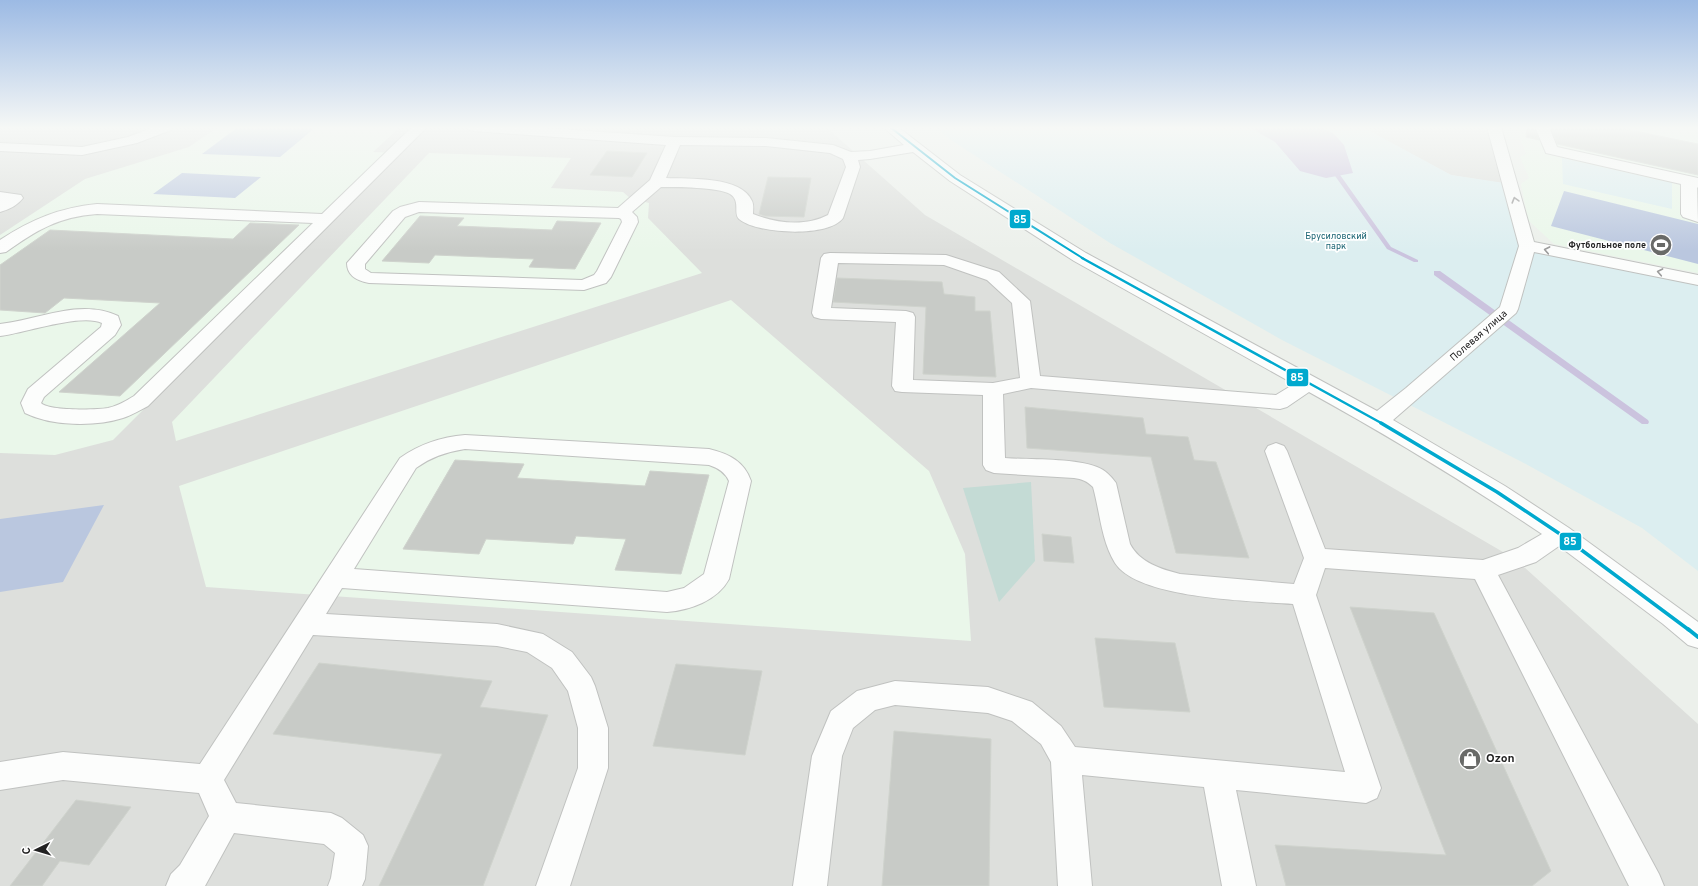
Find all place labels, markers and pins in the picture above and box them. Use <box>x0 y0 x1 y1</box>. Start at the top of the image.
sports icon: Футбольное поле <box>1648 232 1674 258</box>
place label: Футбольное поле <box>1569 240 1646 251</box>
shop icon: Ozon <box>1457 746 1483 772</box>
place label: Ozon <box>1486 751 1515 767</box>

